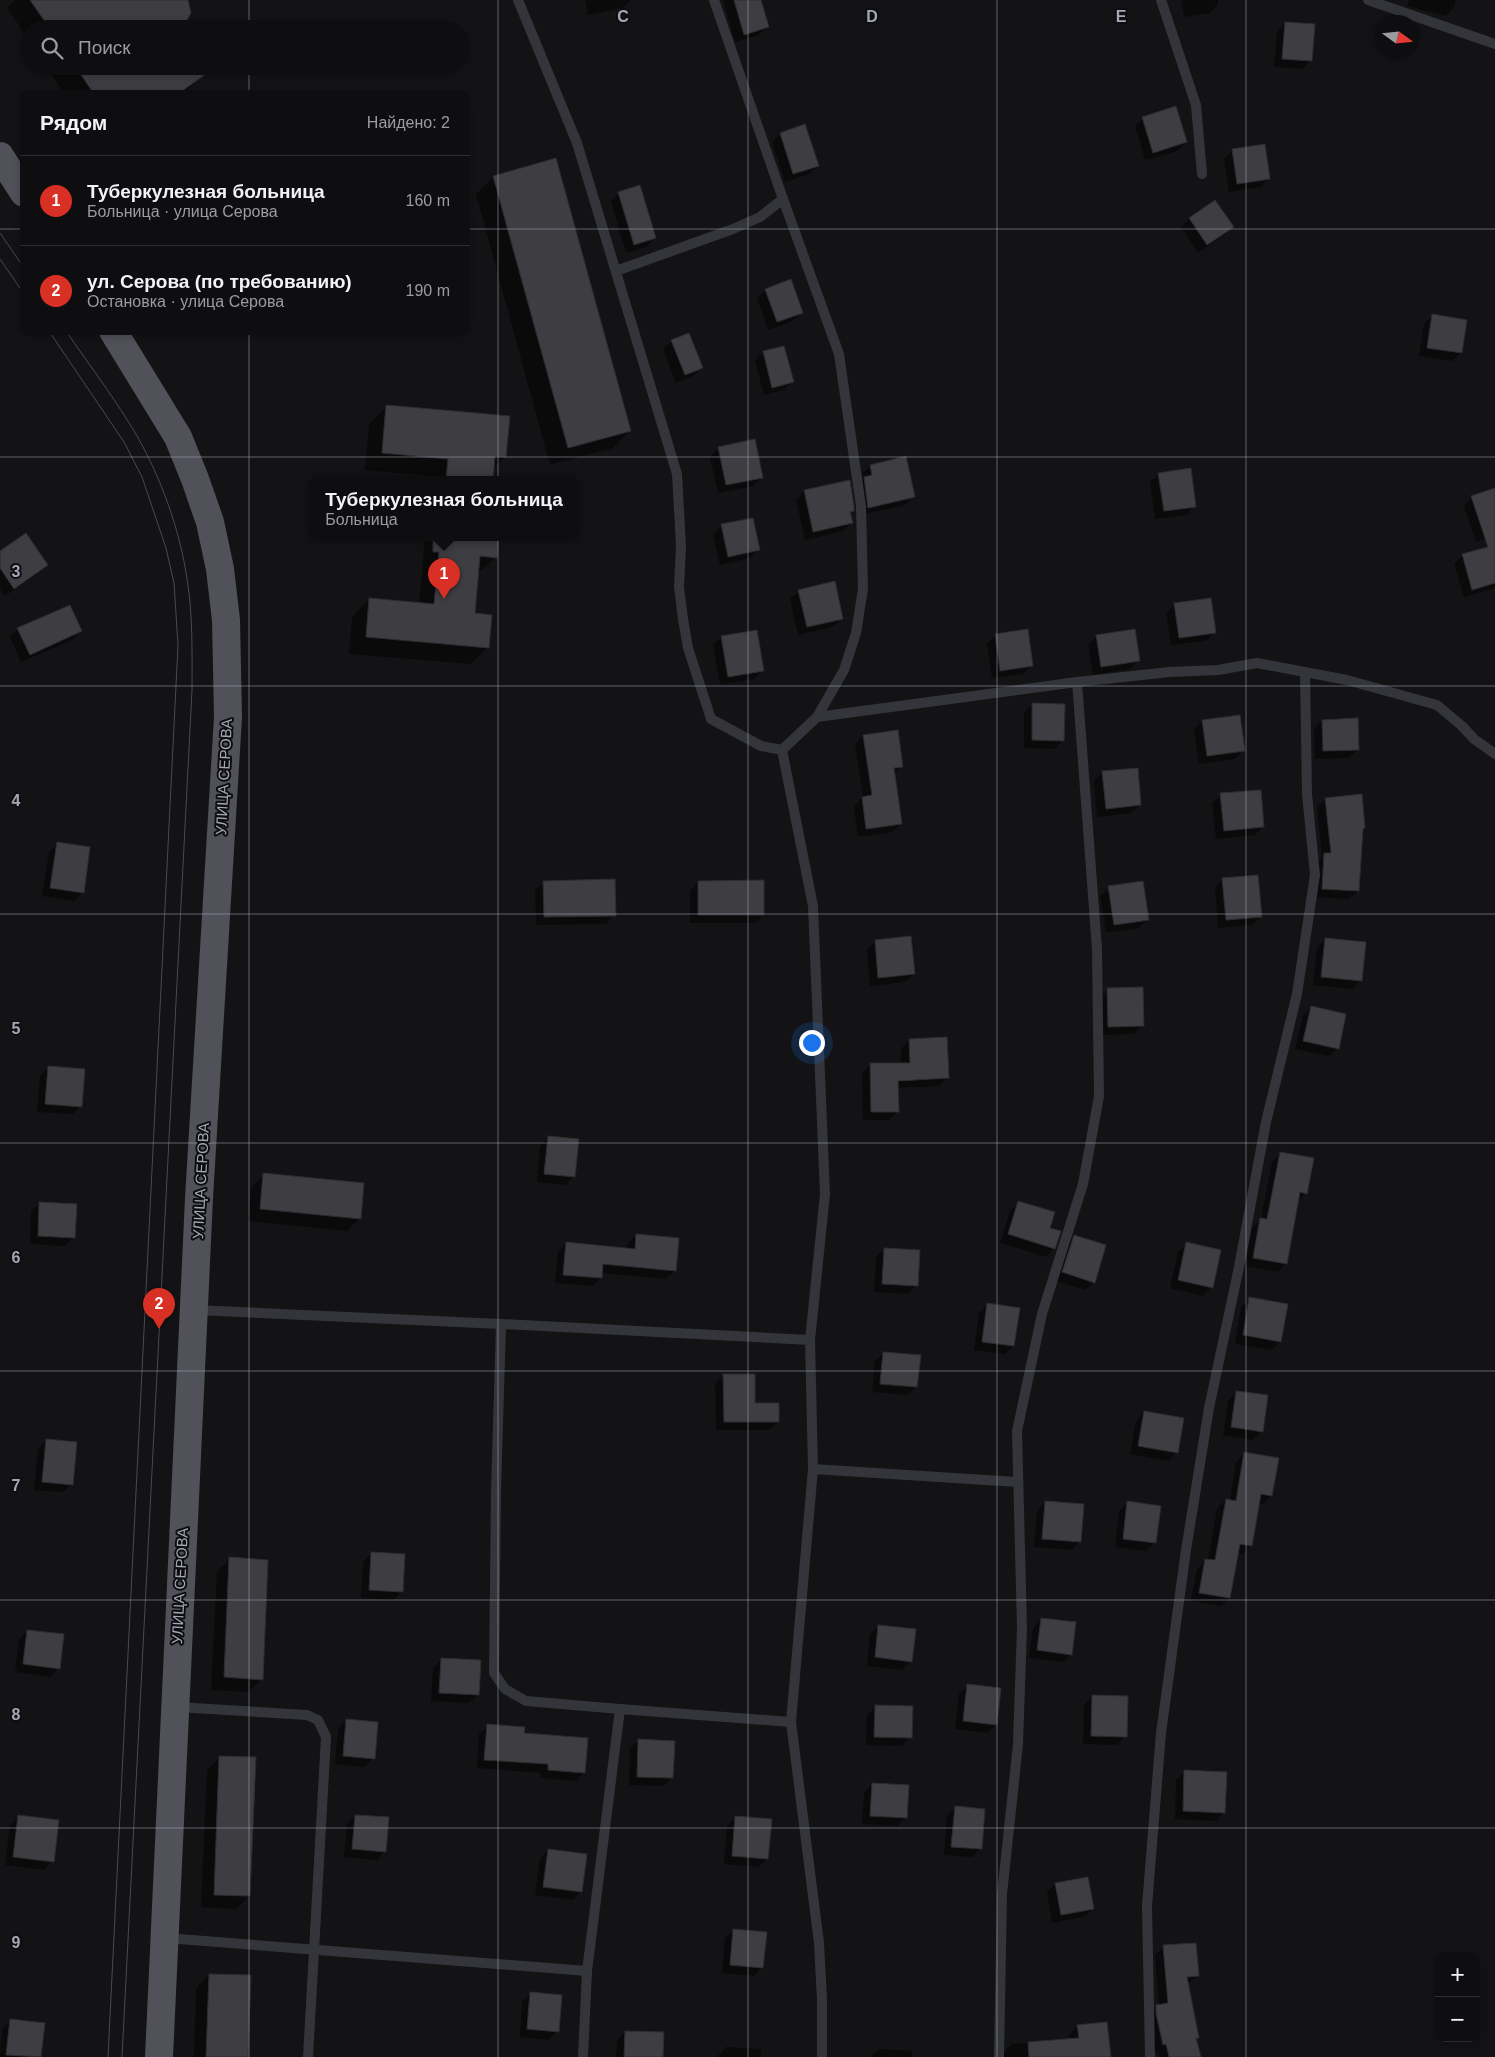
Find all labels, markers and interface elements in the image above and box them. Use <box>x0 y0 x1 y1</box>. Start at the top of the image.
text: C <box>617 8 629 25</box>
text: D <box>866 8 878 25</box>
text: E <box>1116 8 1127 25</box>
north arrow <box>1375 15 1420 60</box>
search box <box>20 20 470 75</box>
icon: search <box>38 34 66 62</box>
text: Поиск <box>78 37 131 58</box>
text: Рядом <box>40 111 107 134</box>
text: Найдено: 2 <box>367 114 450 131</box>
text: Туберкулезная больница <box>87 181 325 202</box>
text: 1 <box>52 192 60 209</box>
text: 160 m <box>406 192 450 209</box>
text: Больница · улица Серова <box>87 203 278 220</box>
text: ул. Серова (по требованию) <box>87 271 352 292</box>
text: 2 <box>52 282 60 299</box>
text: 190 m <box>406 282 450 299</box>
text: Остановка · улица Серова <box>87 293 284 310</box>
popup <box>309 476 579 541</box>
text: Туберкулезная больница <box>325 489 563 510</box>
text: Больница <box>325 511 398 528</box>
pin: 1 <box>428 558 460 599</box>
text: 3 <box>12 563 21 580</box>
street label: УЛИЦА СЕРОВА <box>212 718 235 836</box>
text: 4 <box>12 792 21 809</box>
text: 5 <box>12 1020 21 1037</box>
your location <box>799 1030 825 1056</box>
street label: УЛИЦА СЕРОВА <box>189 1122 212 1240</box>
text: 6 <box>12 1249 21 1266</box>
pin: 2 <box>143 1288 175 1329</box>
text: 7 <box>12 1477 21 1494</box>
street label: УЛИЦА СЕРОВА <box>168 1527 191 1645</box>
text: 8 <box>12 1706 21 1723</box>
text: 9 <box>12 1934 21 1951</box>
map controls <box>1435 1952 1480 2042</box>
button: + <box>1435 1952 1480 1997</box>
button: − <box>1435 1997 1480 2042</box>

